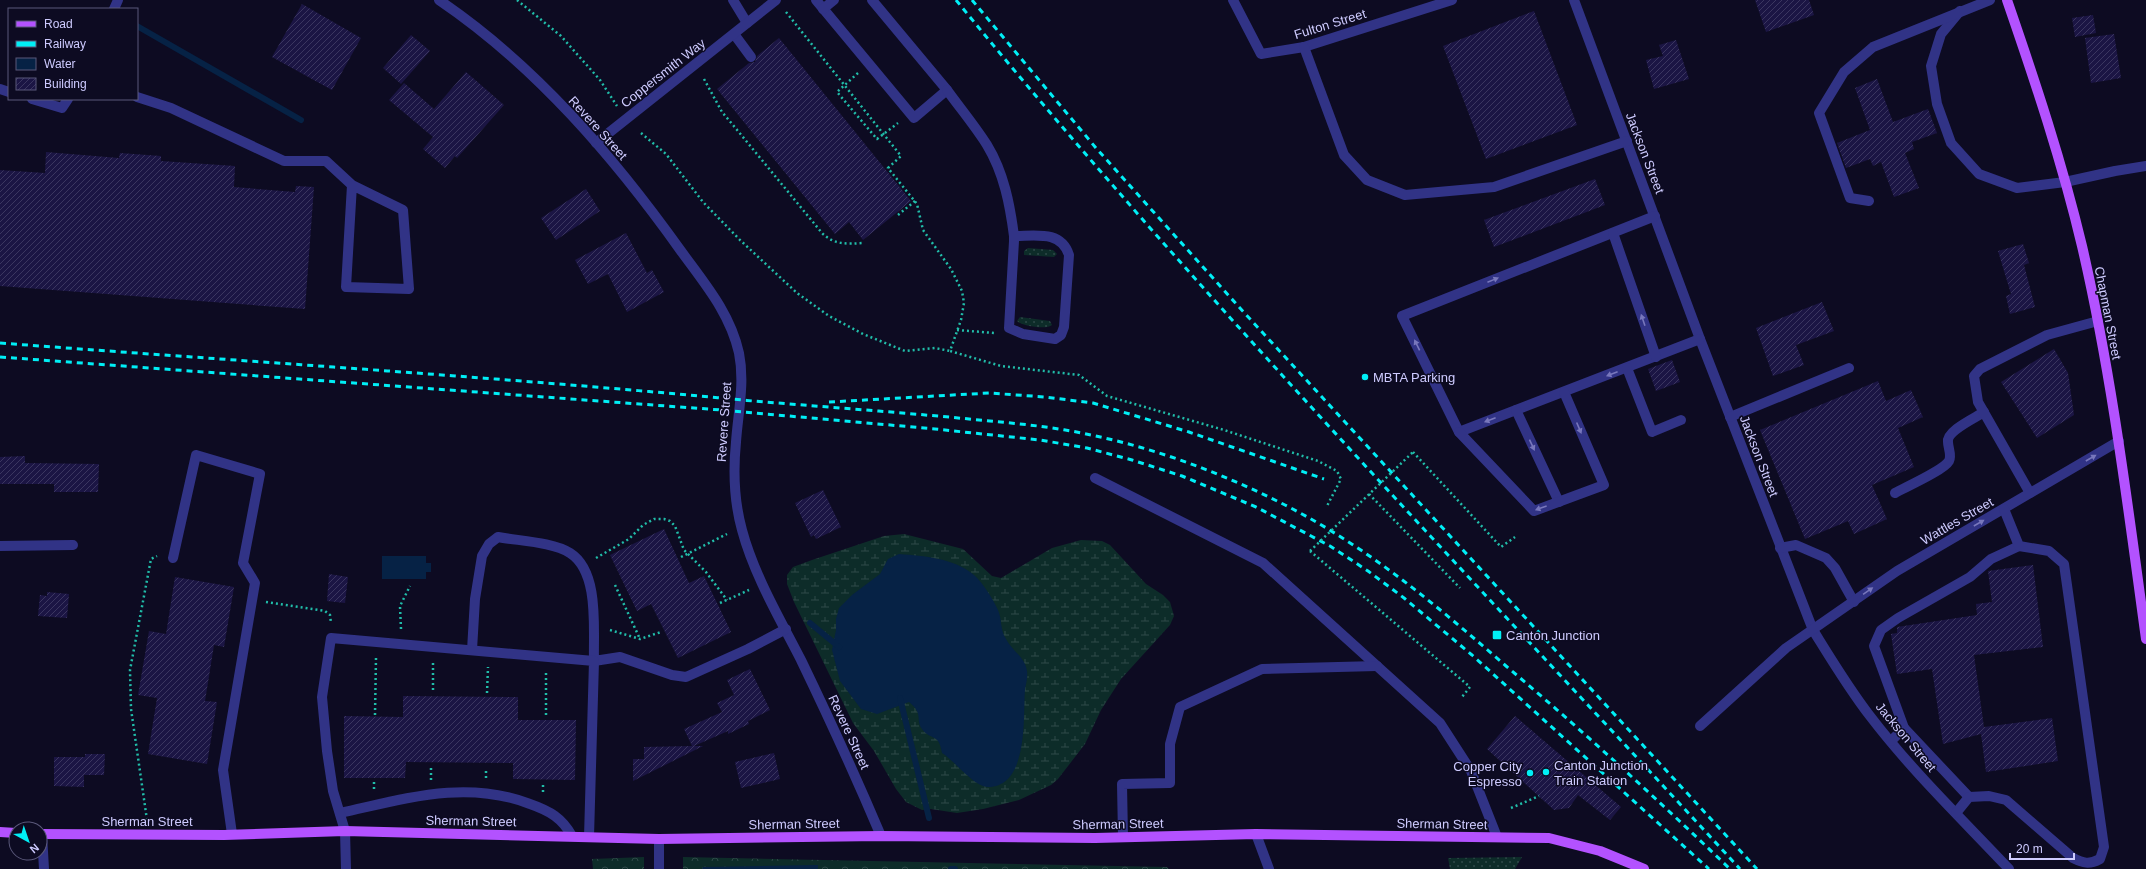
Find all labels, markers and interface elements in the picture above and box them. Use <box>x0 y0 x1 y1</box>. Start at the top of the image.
street label: Fulton Street <box>1292 6 1368 42</box>
legend <box>8 8 138 100</box>
text: Road <box>44 17 73 31</box>
street label: Coppersmith Way <box>618 35 709 111</box>
text: Railway <box>44 37 86 51</box>
text: Water <box>44 57 76 71</box>
text: Building <box>44 77 87 91</box>
street label: Revere Street <box>566 93 631 163</box>
street label: Jackson Street <box>1623 110 1668 196</box>
street label: Chapman Street <box>2092 265 2124 361</box>
one-way arrow <box>1487 276 1499 282</box>
one-way arrow <box>1640 313 1646 325</box>
one-way arrow <box>1414 339 1420 351</box>
place label: MBTA Parking <box>1373 370 1455 385</box>
one-way arrow <box>1605 371 1617 377</box>
marker: MBTA Parking <box>1360 372 1370 382</box>
street label: Revere Street <box>714 381 734 463</box>
street label: Jackson Street <box>1737 413 1782 499</box>
one-way arrow <box>1484 417 1496 423</box>
one-way arrow <box>1577 422 1583 434</box>
one-way arrow <box>1530 440 1536 452</box>
one-way arrow <box>2085 454 2097 461</box>
street label: Wattles Street <box>1918 494 1996 548</box>
one-way arrow <box>1534 506 1546 512</box>
one-way arrow <box>1973 520 1985 527</box>
one-way arrow <box>1863 587 1874 596</box>
place label: Canton Junction <box>1506 628 1600 643</box>
marker: Canton Junction <box>1491 629 1503 641</box>
street label: Revere Street <box>825 692 873 772</box>
street label: Jackson Street <box>1873 699 1940 775</box>
place label: Canton Junction Train Station <box>1554 758 1648 788</box>
place label: Copper City Espresso <box>1453 759 1522 789</box>
marker: Canton Junction Train Station <box>1541 767 1551 777</box>
marker: Copper City Espresso <box>1525 768 1535 778</box>
street label: Sherman Street <box>425 813 517 829</box>
street label: Sherman Street <box>101 814 193 829</box>
street label: Sherman Street <box>748 816 840 832</box>
street label: Sherman Street <box>1072 816 1164 832</box>
street label: Sherman Street <box>1396 816 1488 832</box>
north arrow <box>8 821 48 861</box>
scale bar <box>2010 835 2074 861</box>
text: N <box>27 842 41 856</box>
text: 20 m <box>2016 842 2043 856</box>

